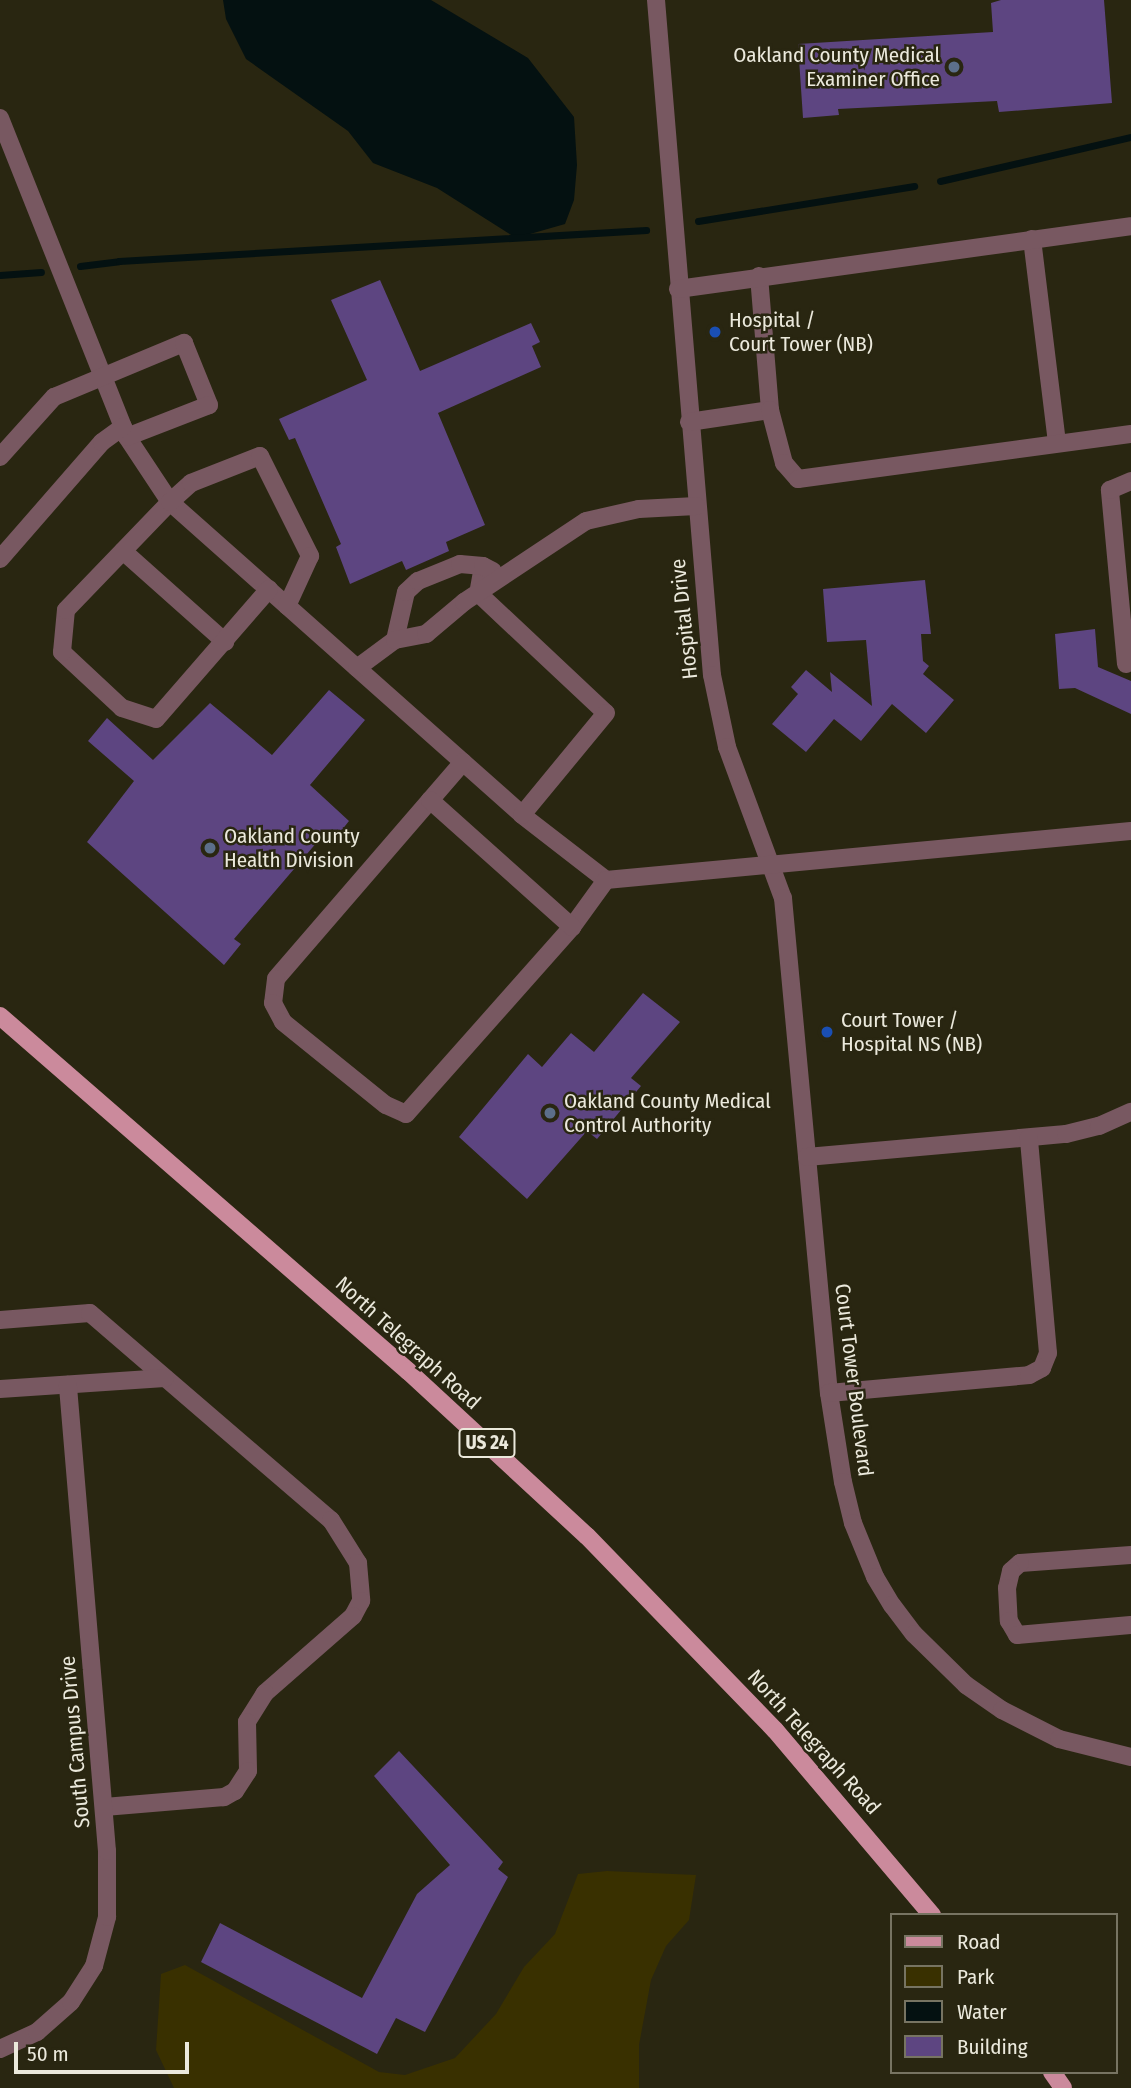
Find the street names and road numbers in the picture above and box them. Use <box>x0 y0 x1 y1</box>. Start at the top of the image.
street label: Hospital Drive <box>665 558 703 680</box>
street label: North Telegraph Road <box>330 1271 486 1415</box>
street label: Court Tower Boulevard <box>830 1282 878 1478</box>
road number: US 24 <box>457 1428 517 1458</box>
street label: South Campus Drive <box>55 1655 95 1829</box>
street label: North Telegraph Road <box>742 1664 886 1820</box>

